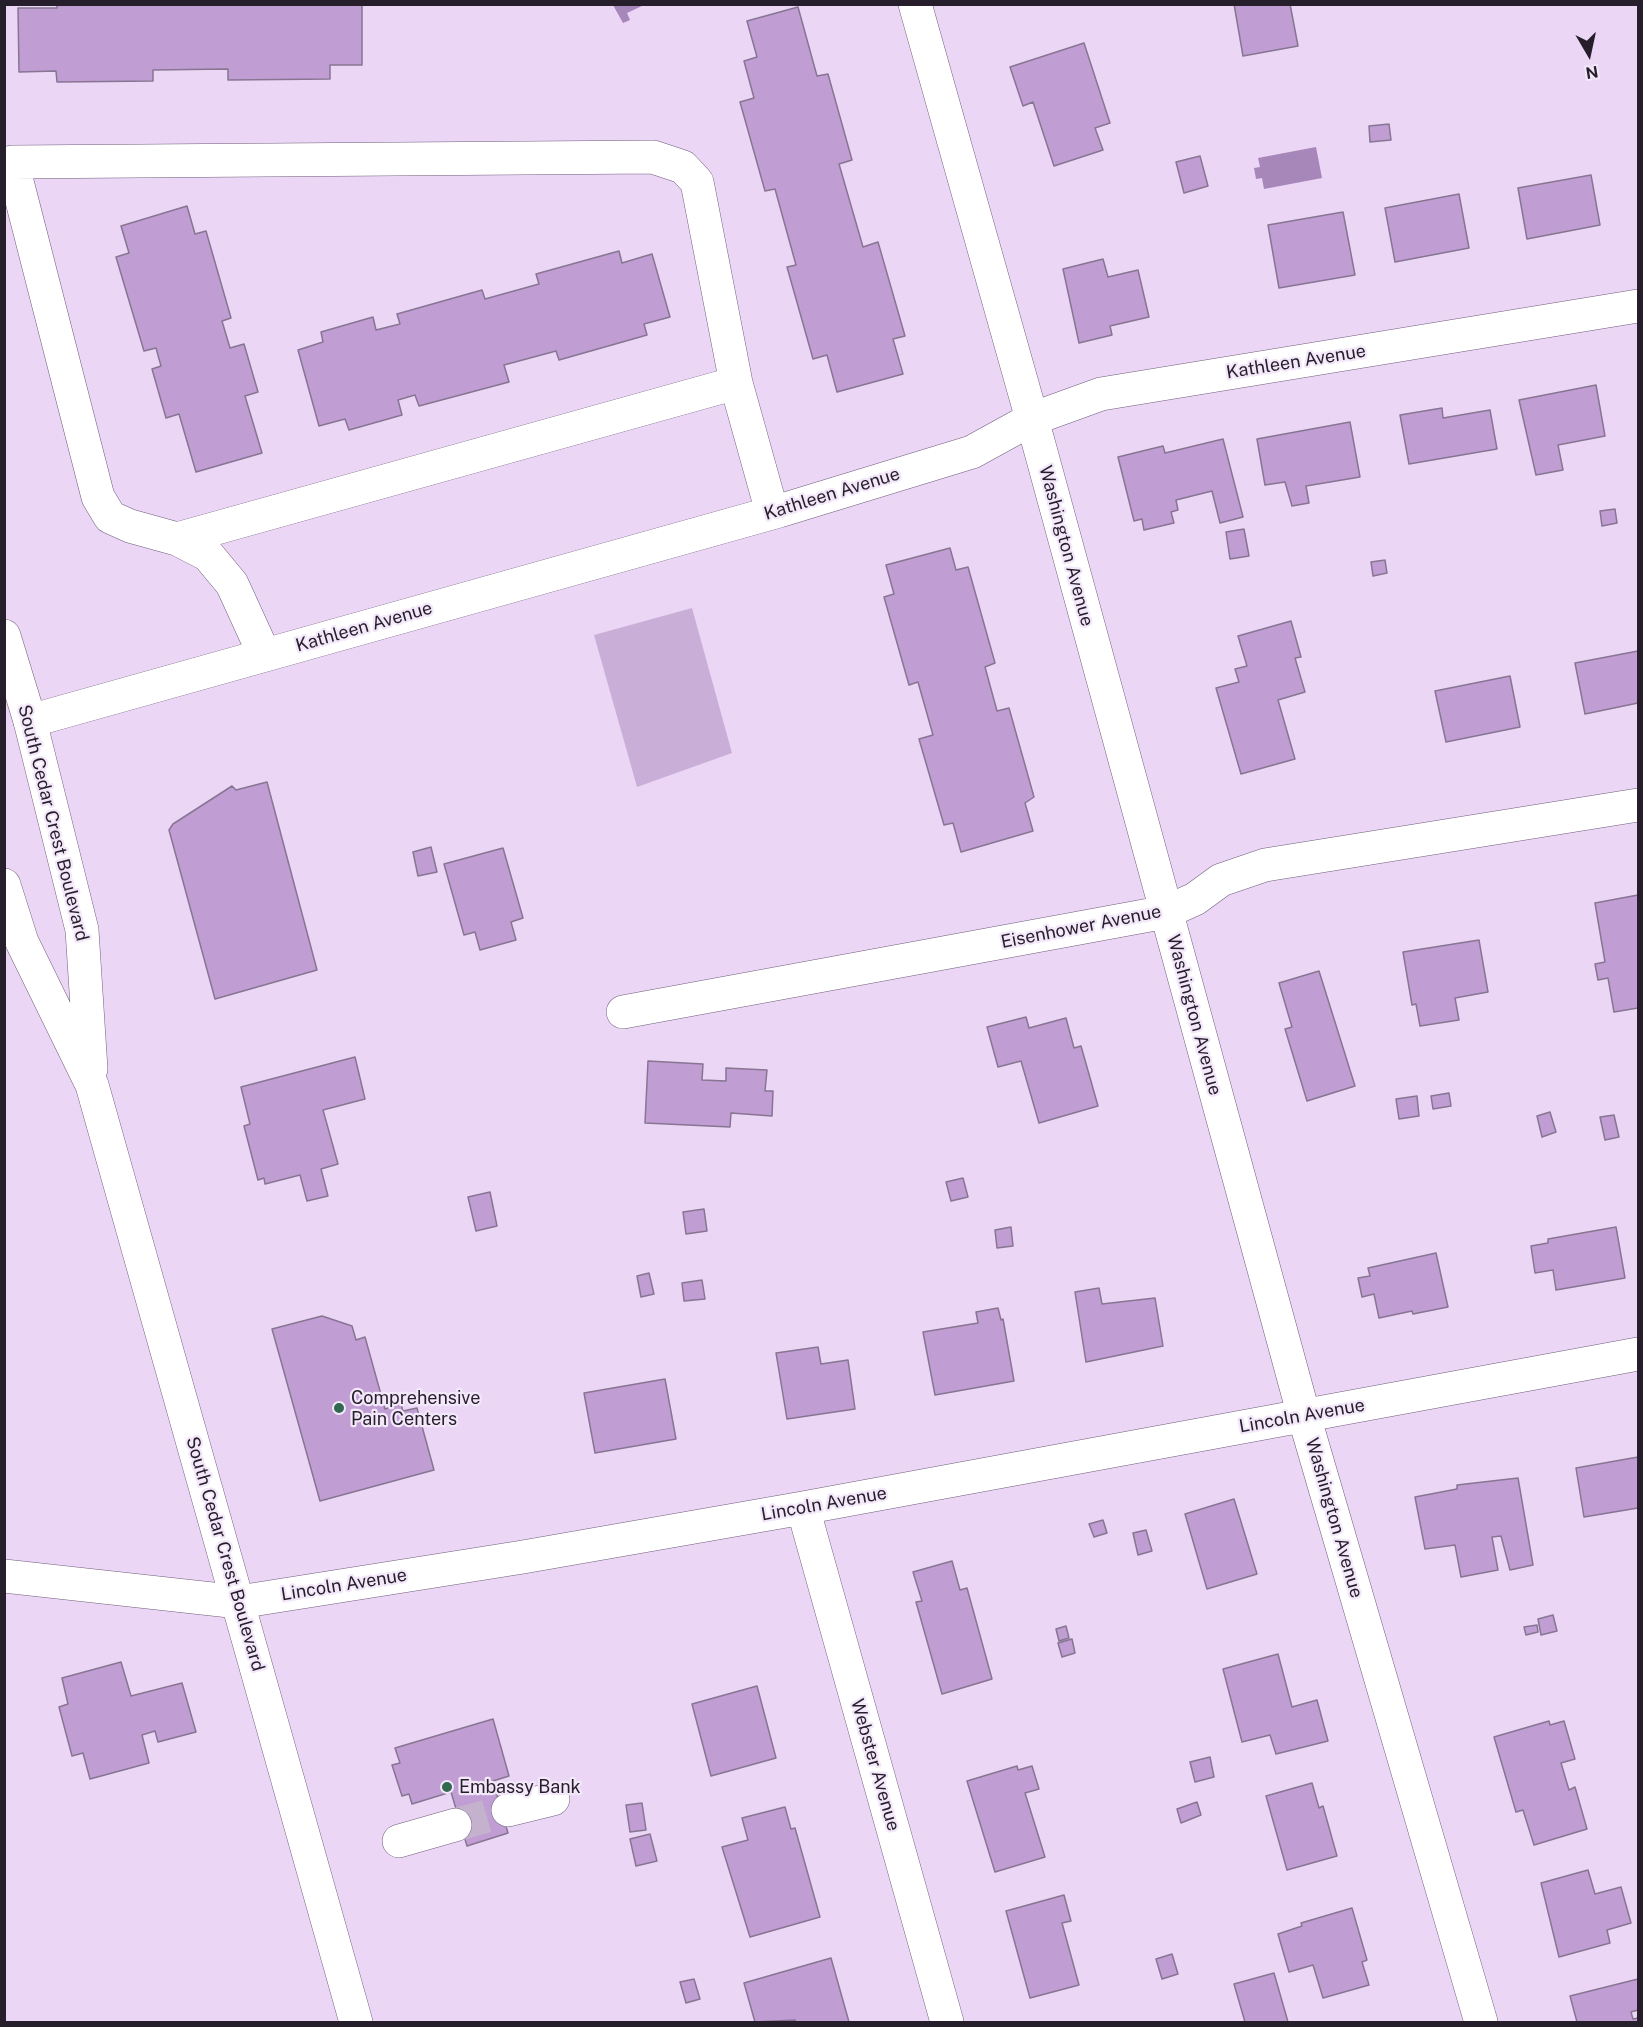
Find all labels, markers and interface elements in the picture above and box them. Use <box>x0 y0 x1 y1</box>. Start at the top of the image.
north arrow <box>1559 24 1619 84</box>
text: N <box>1584 62 1600 83</box>
street label: Kathleen Avenue <box>1225 340 1367 384</box>
street label: Kathleen Avenue <box>761 463 903 525</box>
street label: Washington Avenue <box>1034 463 1098 629</box>
street label: Kathleen Avenue <box>293 597 435 657</box>
street label: South Cedar Crest Boulevard <box>13 702 93 944</box>
street label: Eisenhower Avenue <box>999 901 1163 953</box>
street label: Washington Avenue <box>1162 932 1226 1098</box>
place label: Comprehensive Pain Centers <box>351 1387 480 1430</box>
street label: Lincoln Avenue <box>1237 1394 1367 1438</box>
marker: Comprehensive Pain Centers <box>332 1401 346 1415</box>
street label: South Cedar Crest Boulevard <box>181 1434 269 1674</box>
street label: Washington Avenue <box>1301 1435 1367 1601</box>
street label: Lincoln Avenue <box>759 1482 889 1526</box>
street label: Lincoln Avenue <box>279 1564 409 1606</box>
street label: Webster Avenue <box>846 1697 904 1833</box>
place label: Embassy Bank <box>459 1776 581 1798</box>
marker: Embassy Bank <box>440 1780 454 1794</box>

